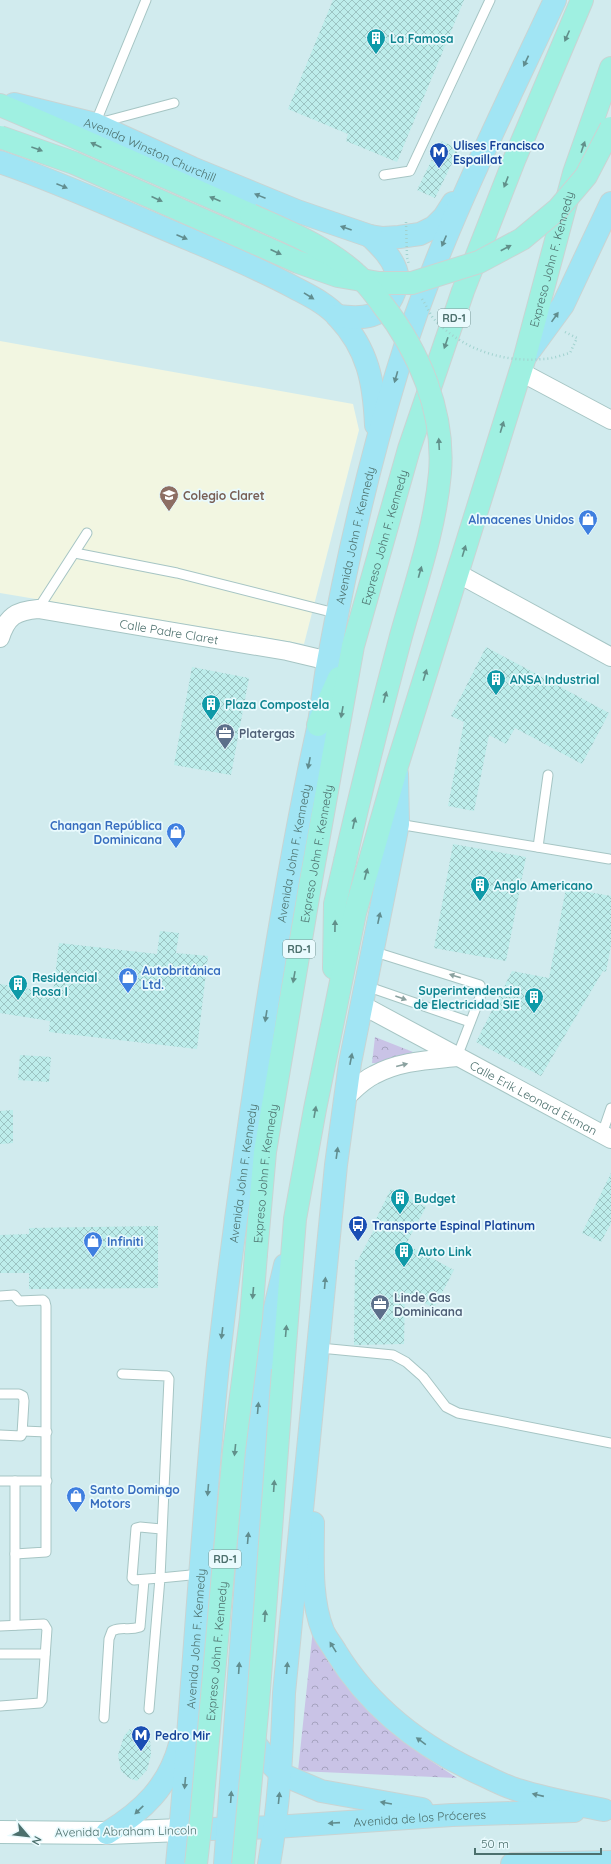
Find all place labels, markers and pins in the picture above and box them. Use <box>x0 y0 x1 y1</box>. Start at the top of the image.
building icon: La Famosa <box>365 27 387 55</box>
place label: La Famosa <box>390 31 454 46</box>
place label: Ulises Francisco Espaillat <box>453 138 545 167</box>
metro station icon: Ulises Francisco Espaillat <box>428 141 450 169</box>
school or university icon: Colegio Claret <box>158 484 180 512</box>
place label: Colegio Claret <box>183 488 265 503</box>
shop icon: Almacenes Unidos <box>577 508 599 536</box>
place label: Almacenes Unidos <box>469 512 574 527</box>
building icon: ANSA Industrial <box>485 668 507 696</box>
place label: ANSA Industrial <box>510 672 599 687</box>
building icon: Plaza Compostela <box>200 693 222 721</box>
place label: Plaza Compostela <box>225 697 329 712</box>
office icon: Platergas <box>214 722 236 750</box>
place label: Platergas <box>239 726 295 741</box>
place label: Changan República Dominicana <box>50 818 162 847</box>
shop icon: Changan República Dominicana <box>165 821 187 849</box>
building icon: Anglo Americano <box>469 874 491 902</box>
place label: Anglo Americano <box>494 878 593 893</box>
place label: Autobritánica Ltd. <box>142 963 221 992</box>
shop icon: Autobritánica Ltd. <box>117 966 139 994</box>
place label: Residencial Rosa I <box>32 970 98 999</box>
building icon: Residencial Rosa I <box>7 973 29 1001</box>
place label: Superintendencia de Electricidad SIE <box>413 983 520 1012</box>
building icon: Superintendencia de Electricidad SIE <box>523 986 545 1014</box>
building icon: Budget <box>389 1187 411 1215</box>
place label: Budget <box>414 1191 456 1206</box>
bus stop icon: Transporte Espinal Platinum <box>347 1214 369 1242</box>
place label: Transporte Espinal Platinum <box>372 1218 535 1233</box>
shop icon: Infiniti <box>82 1230 104 1258</box>
place label: Infiniti <box>107 1234 143 1249</box>
building icon: Auto Link <box>393 1240 415 1268</box>
place label: Auto Link <box>418 1244 472 1259</box>
place label: Linde Gas Dominicana <box>394 1290 463 1319</box>
office icon: Linde Gas Dominicana <box>369 1293 391 1321</box>
place label: Santo Domingo Motors <box>90 1482 180 1511</box>
shop icon: Santo Domingo Motors <box>65 1485 87 1513</box>
metro station icon: Pedro Mir <box>130 1724 152 1752</box>
place label: Pedro Mir <box>155 1728 210 1743</box>

